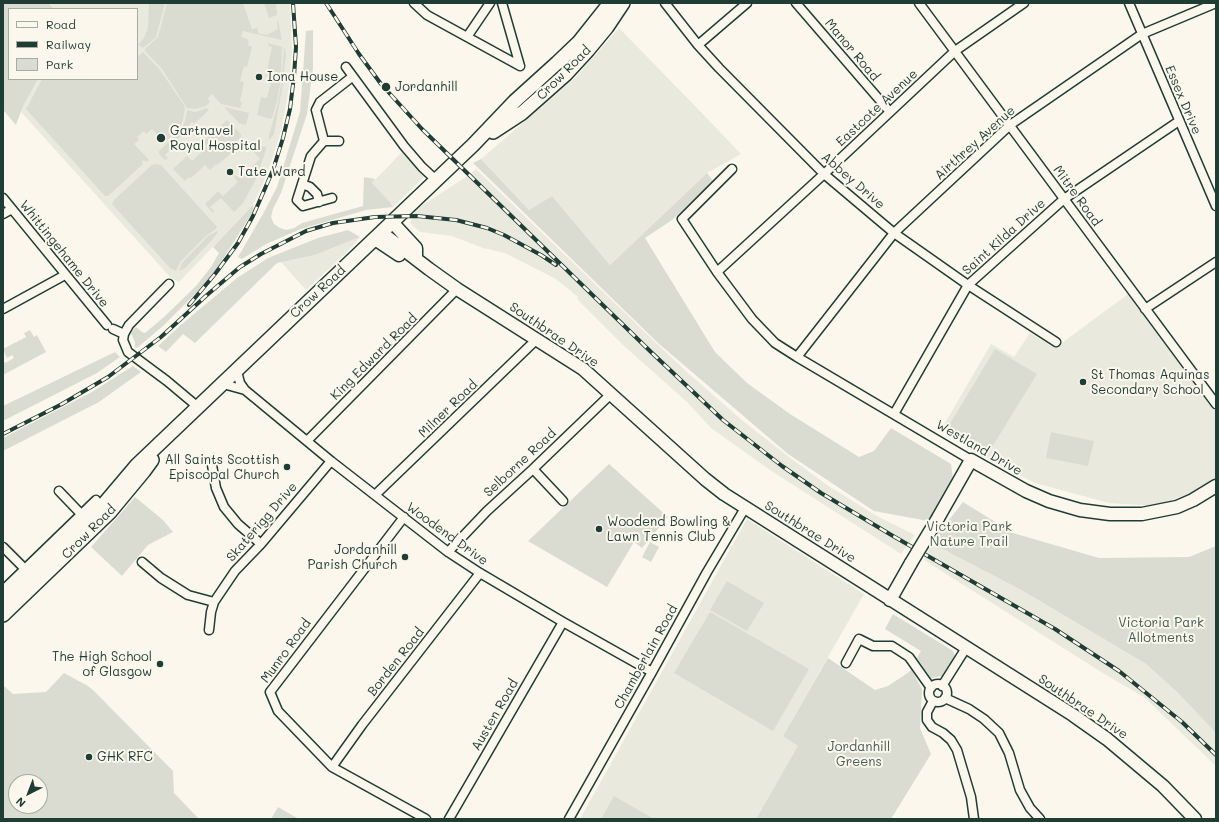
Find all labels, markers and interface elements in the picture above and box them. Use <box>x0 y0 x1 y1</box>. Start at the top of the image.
legend <box>8 8 138 80</box>
text: Road <box>46 16 76 32</box>
street label: Manor Road <box>821 16 883 84</box>
text: Railway <box>46 36 91 52</box>
street label: Crow Road <box>534 43 594 103</box>
text: Park <box>46 56 73 72</box>
street label: Essex Drive <box>1162 63 1204 137</box>
street label: Eastcote Avenue <box>833 66 921 150</box>
place label: Iona House <box>267 69 338 85</box>
marker: Iona House <box>254 72 264 82</box>
place label: Jordanhill <box>395 79 458 95</box>
marker: Jordanhill <box>380 81 392 93</box>
street label: Airthrey Avenue <box>931 103 1019 183</box>
place label: Gartnavel Royal Hospital <box>170 123 261 154</box>
marker: Gartnavel Royal Hospital <box>155 132 167 144</box>
street label: Abbey Drive <box>818 149 888 213</box>
street label: Mitre Road <box>1050 163 1104 229</box>
place label: Tate Ward <box>238 164 306 180</box>
marker: Tate Ward <box>225 167 235 177</box>
street label: Saint Kilda Drive <box>959 196 1049 278</box>
street label: Whittingehame Drive <box>16 197 112 311</box>
street label: Crow Road <box>287 262 349 322</box>
street label: Southbrae Drive <box>506 299 602 371</box>
street label: King Edward Road <box>327 310 421 404</box>
place label: St Thomas Aquinas Secondary School <box>1091 367 1209 398</box>
street label: Milner Road <box>415 377 481 441</box>
marker: St Thomas Aquinas Secondary School <box>1078 377 1088 387</box>
street label: Westland Drive <box>933 417 1025 479</box>
street label: Selborne Road <box>481 426 559 500</box>
place label: All Saints Scottish Episcopal Church <box>165 452 279 483</box>
marker: All Saints Scottish Episcopal Church <box>282 462 292 472</box>
street label: Skaterigg Drive <box>223 479 301 565</box>
street label: Southbrae Drive <box>761 498 859 566</box>
street label: Woodend Drive <box>403 499 491 569</box>
street label: Crow Road <box>59 502 119 562</box>
place label: Woodend Bowling & Lawn Tennis Club <box>607 514 731 545</box>
park label: Victoria Park Nature Trail <box>926 519 1012 550</box>
marker: Woodend Bowling & Lawn Tennis Club <box>594 524 604 534</box>
place label: Jordanhill Parish Church <box>307 542 397 573</box>
marker: Jordanhill Parish Church <box>400 552 410 562</box>
street label: Chamberlain Road <box>611 602 681 712</box>
park label: Victoria Park Allotments <box>1118 615 1204 646</box>
street label: Munro Road <box>258 616 314 686</box>
street label: Borden Road <box>365 625 427 699</box>
place label: The High School of Glasgow <box>52 649 152 680</box>
marker: The High School of Glasgow <box>155 659 165 669</box>
street label: Southbrae Drive <box>1035 671 1131 743</box>
street label: Austen Road <box>468 676 522 754</box>
park label: Jordanhill Greens <box>828 739 890 770</box>
place label: GHK RFC <box>97 749 153 765</box>
marker: GHK RFC <box>84 752 94 762</box>
north arrow <box>8 774 48 814</box>
text: N <box>12 794 28 811</box>

